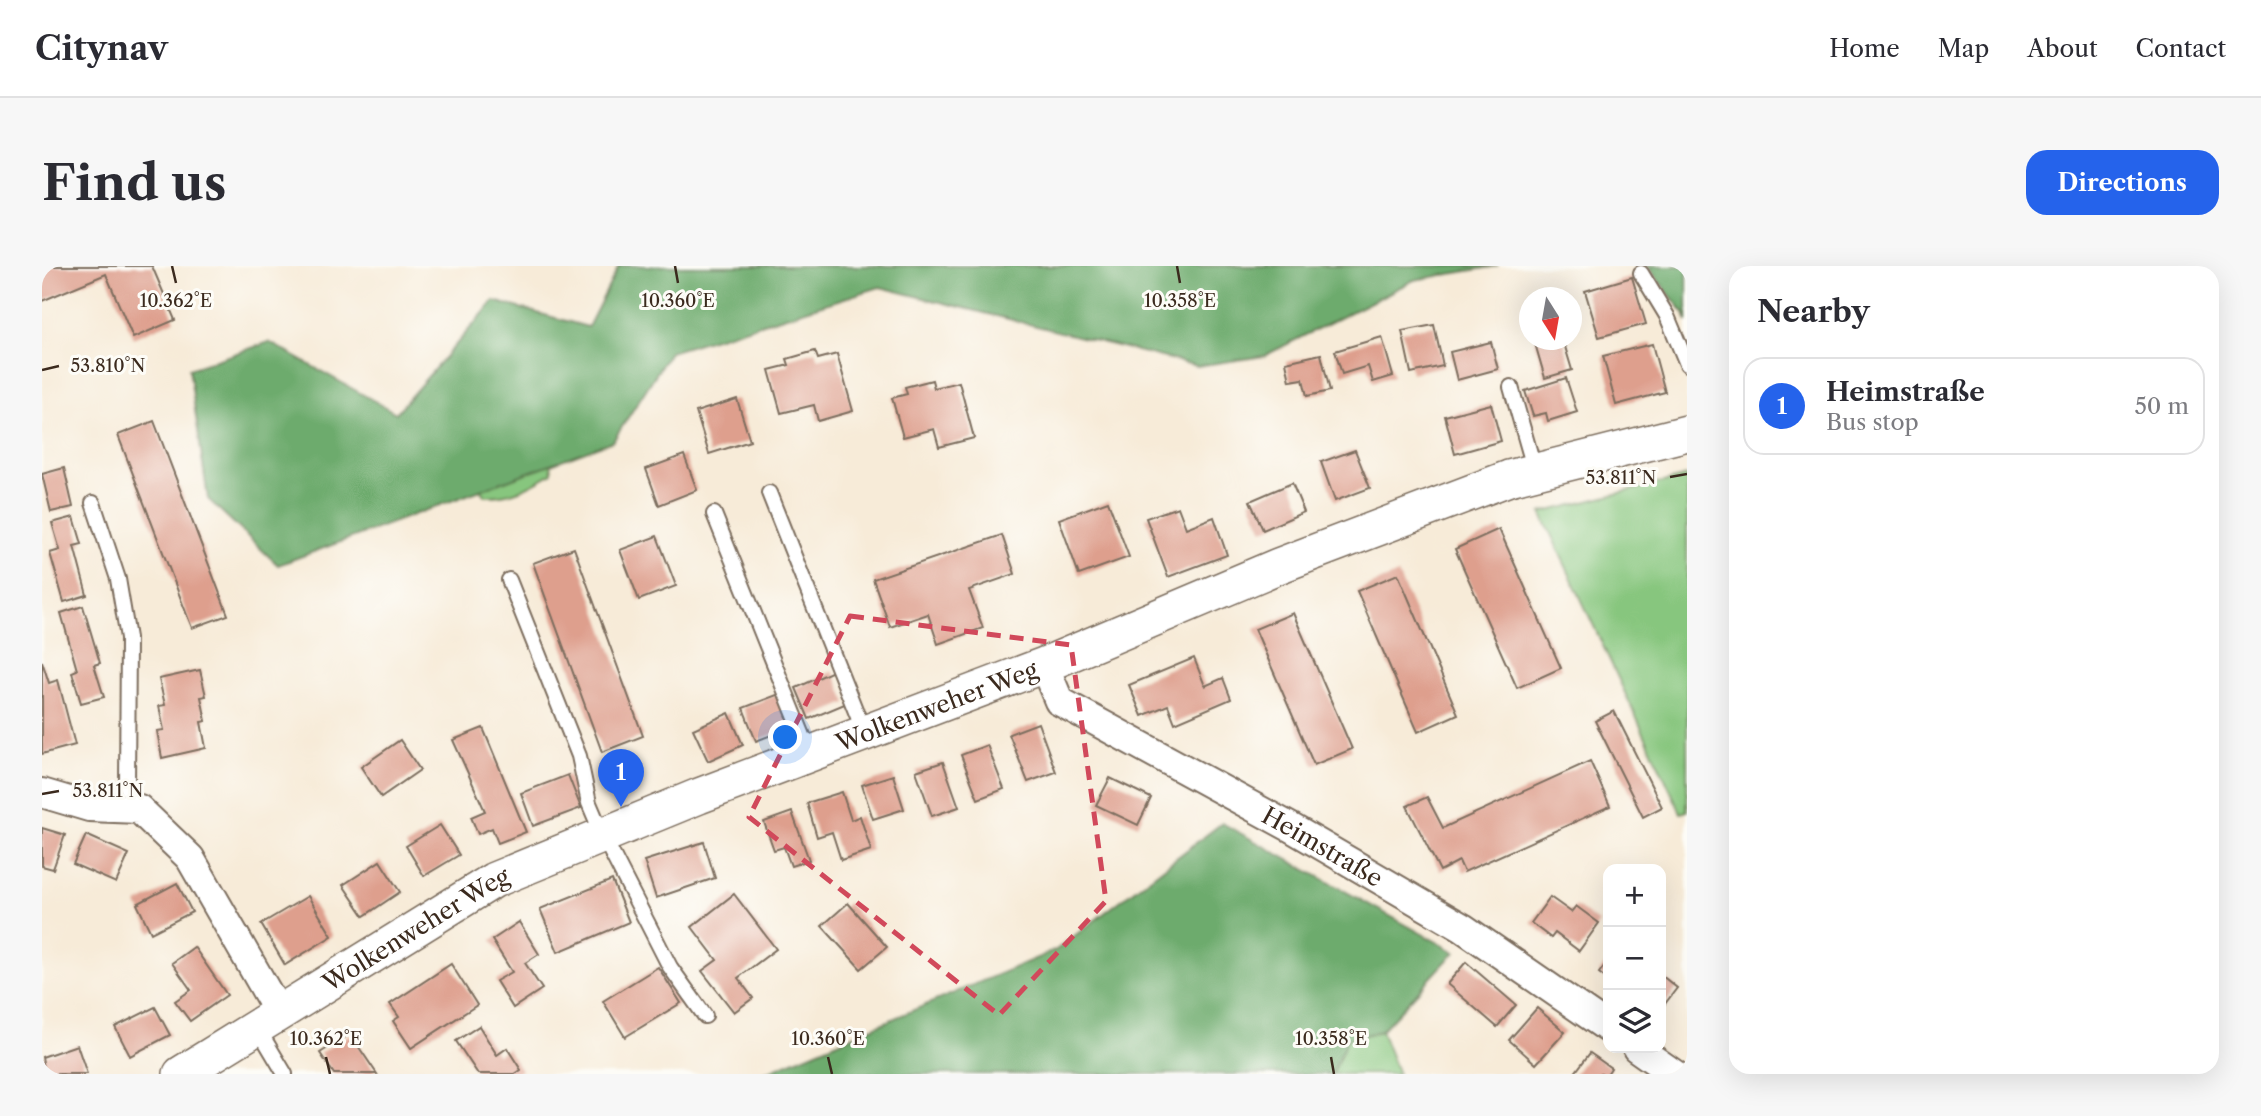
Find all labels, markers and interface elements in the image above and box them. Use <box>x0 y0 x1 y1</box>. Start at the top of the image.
text: Citynav <box>35 28 168 69</box>
text: Home <box>1829 34 1900 63</box>
text: Map <box>1938 34 1989 63</box>
text: About <box>2027 34 2098 63</box>
text: Contact <box>2136 34 2226 63</box>
button: Directions <box>2026 150 2219 215</box>
text: Find us <box>42 152 226 213</box>
north arrow <box>1519 287 1582 350</box>
text: 10.362°E <box>140 290 212 312</box>
text: 10.360°E <box>641 290 715 312</box>
text: 10.358°E <box>1144 290 1216 312</box>
text: Nearby <box>1757 293 1870 330</box>
text: 53.810°N <box>71 355 146 377</box>
text: Heimstraße <box>1826 376 1985 408</box>
text: 1 <box>1777 392 1787 420</box>
text: 50 m <box>2134 392 2189 420</box>
text: Bus stop <box>1826 408 1919 436</box>
text: 53.811°N <box>1586 467 1657 489</box>
street label: Wolkenweher Weg <box>831 654 1042 758</box>
your location <box>768 720 802 754</box>
pin: 1 <box>598 749 644 807</box>
text: 53.811°N <box>73 780 144 802</box>
street label: Heimstraße <box>1257 800 1388 893</box>
street label: Wolkenweher Weg <box>316 861 513 998</box>
map controls <box>1603 864 1666 1053</box>
button: + <box>1603 864 1666 927</box>
button: − <box>1603 927 1666 990</box>
button: layers <box>1603 990 1666 1053</box>
text: 10.362°E <box>290 1028 362 1050</box>
text: 10.360°E <box>791 1028 865 1050</box>
text: 10.358°E <box>1295 1028 1367 1050</box>

